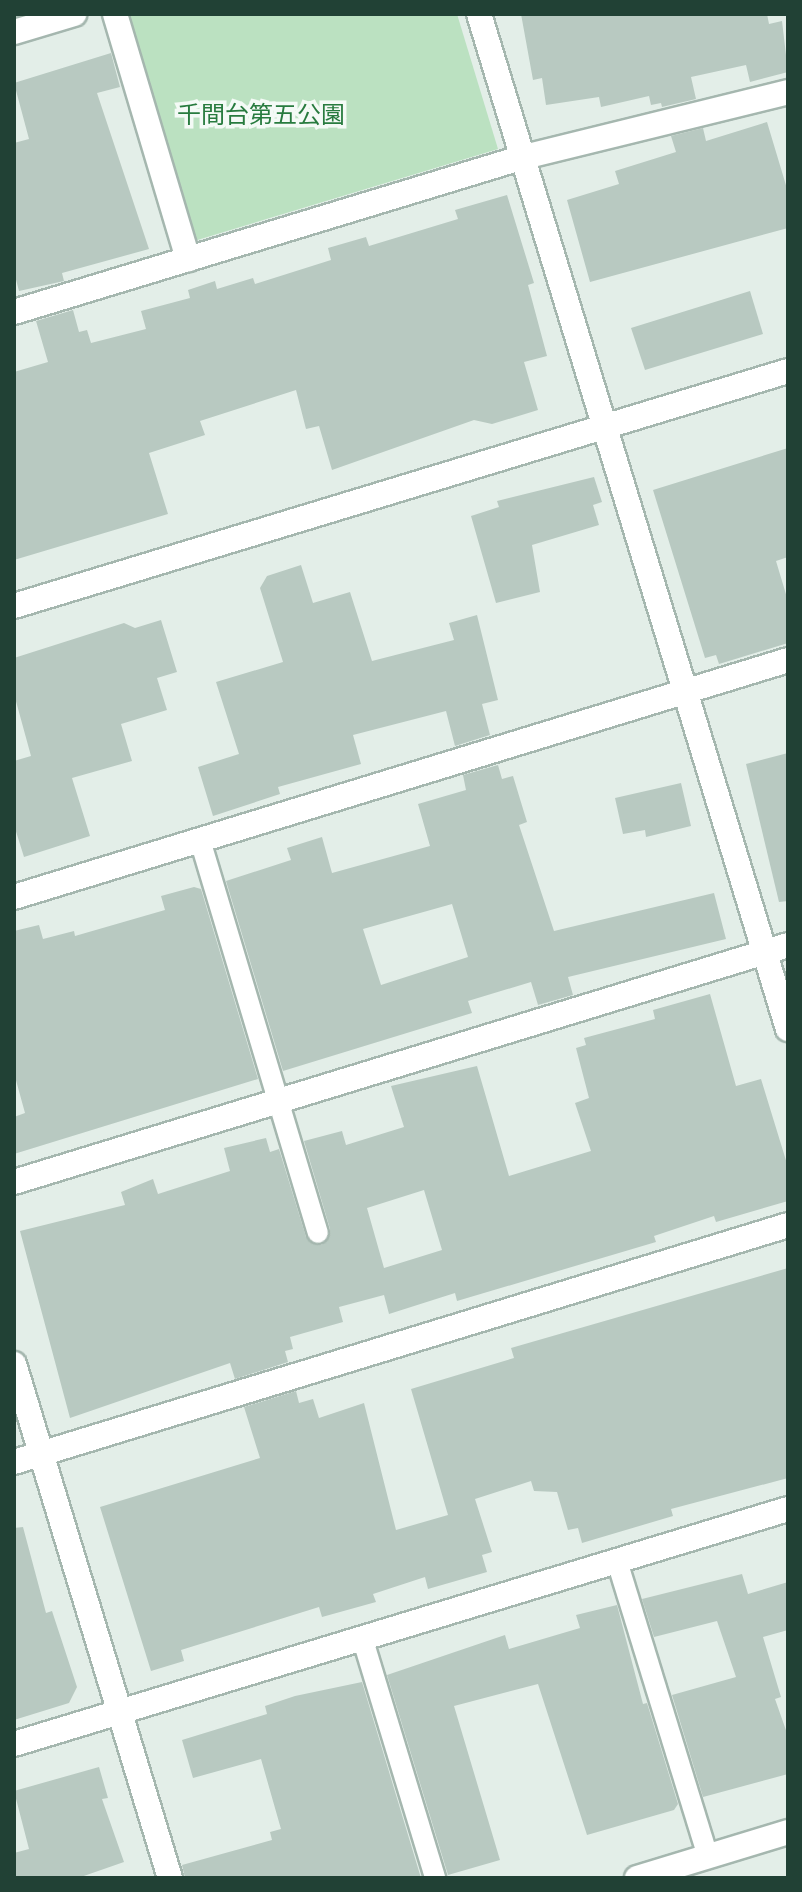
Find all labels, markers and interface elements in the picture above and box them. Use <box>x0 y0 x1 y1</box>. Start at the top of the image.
park label: 千間台第五公園 <box>177 101 345 129</box>

